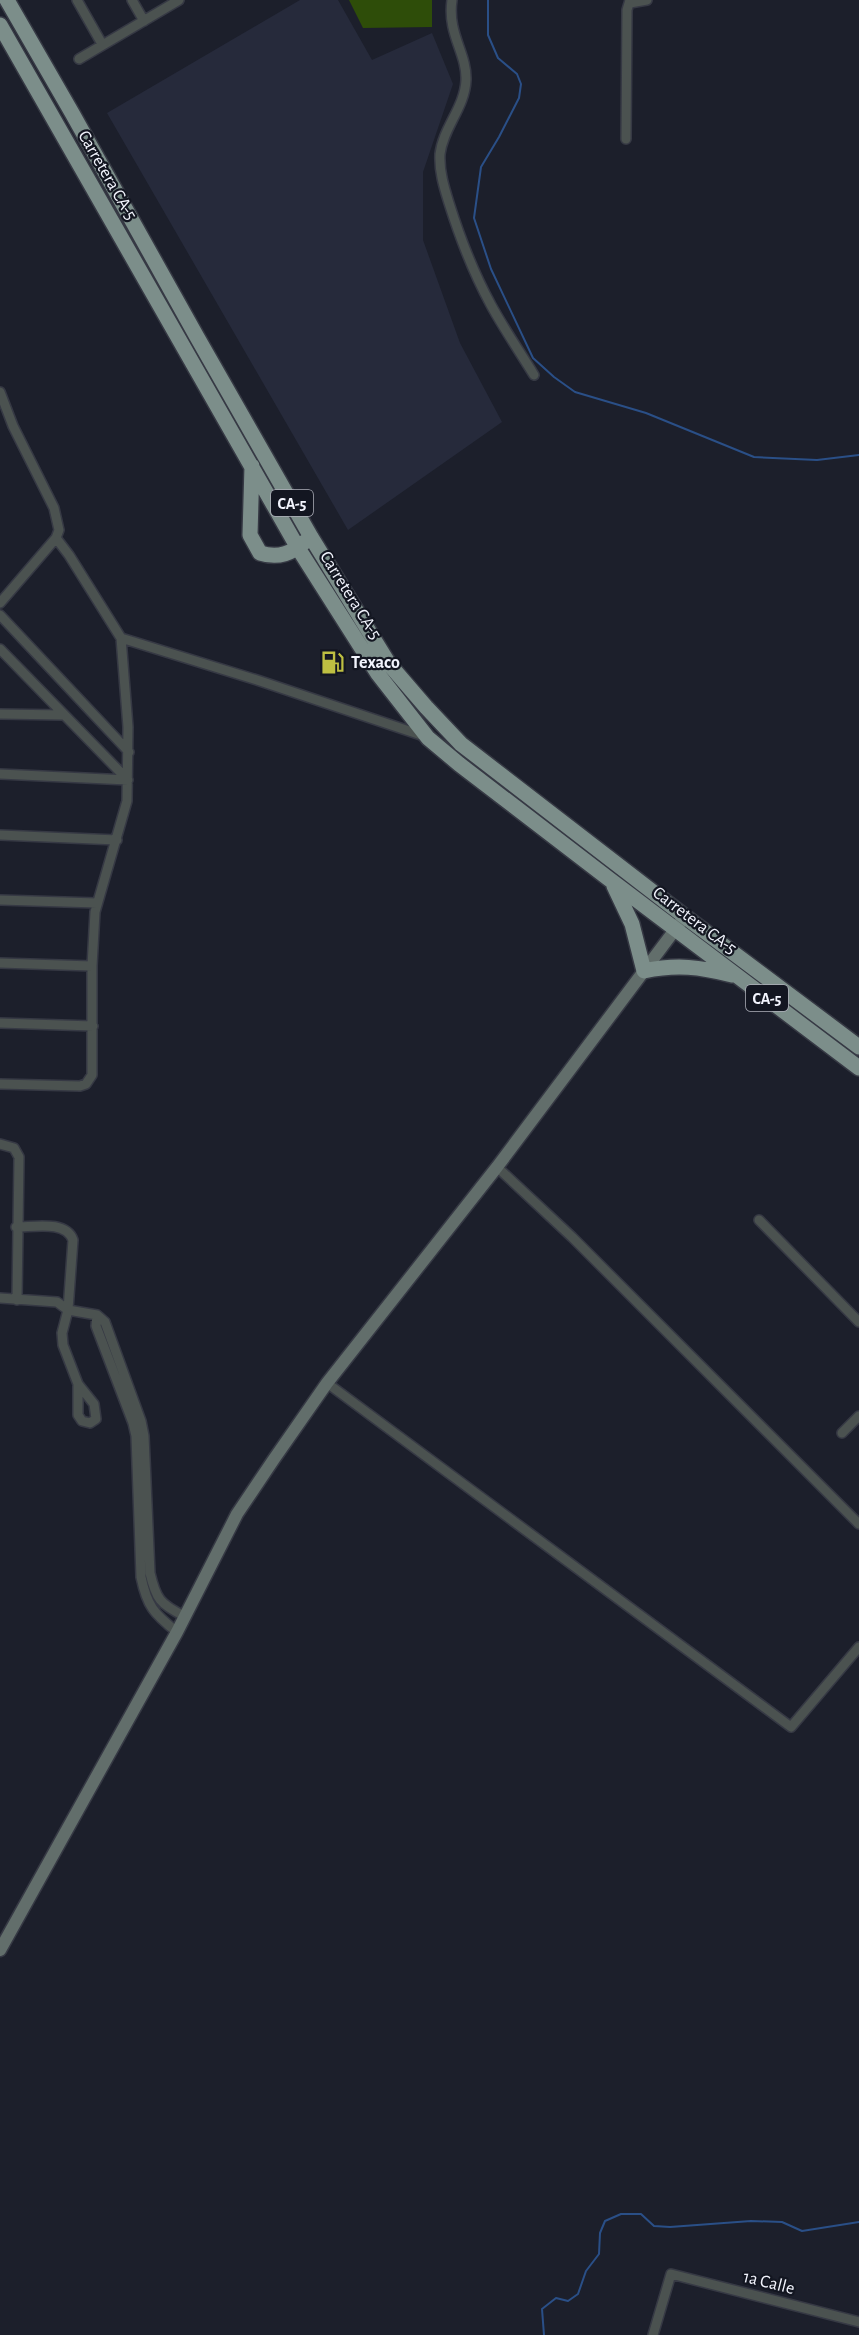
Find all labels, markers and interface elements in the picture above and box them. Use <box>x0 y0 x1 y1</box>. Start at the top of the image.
street label: Carretera CA-5 <box>74 128 140 223</box>
road number: CA-5 <box>271 490 313 516</box>
street label: Carretera CA-5 <box>316 548 384 643</box>
fuel station icon: Texaco <box>320 649 346 675</box>
place label: Texaco <box>351 654 400 672</box>
street label: Carretera CA-5 <box>649 884 740 958</box>
road number: CA-5 <box>746 985 788 1011</box>
street label: 1a Calle <box>741 2268 796 2298</box>

